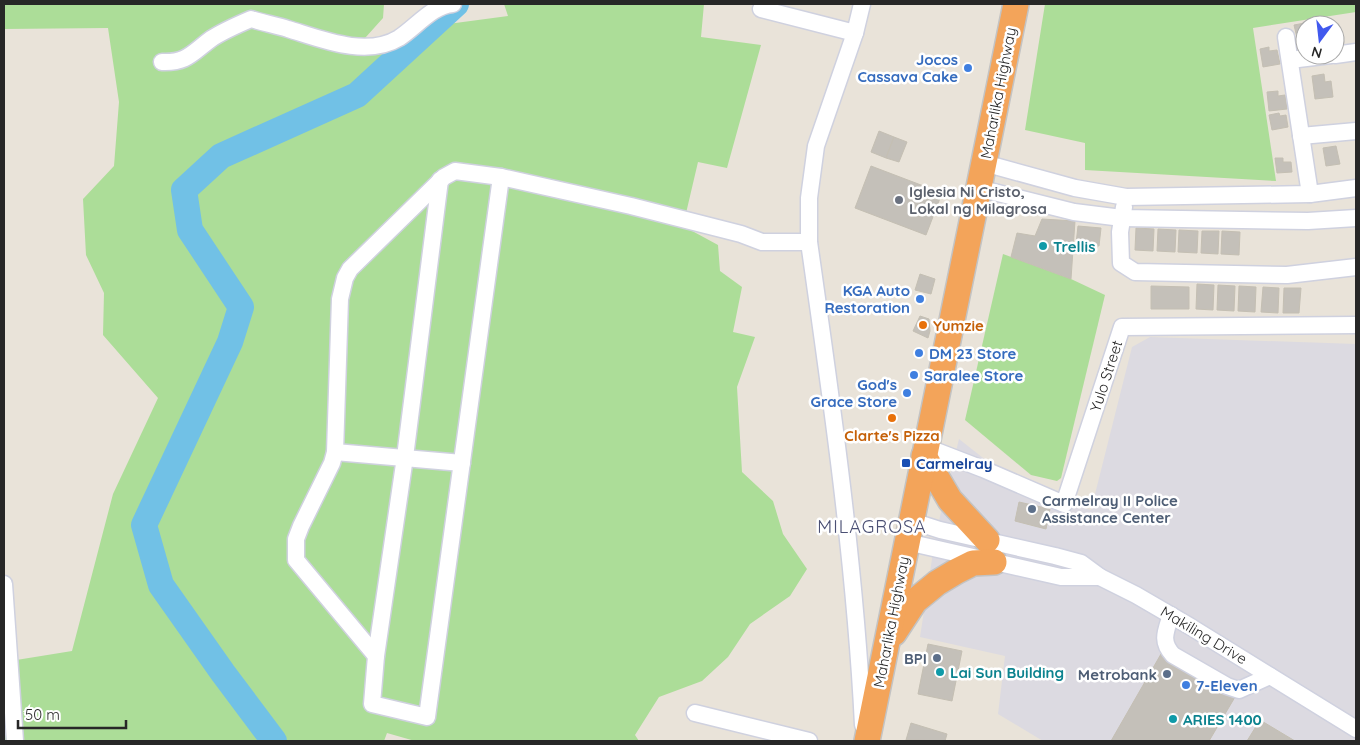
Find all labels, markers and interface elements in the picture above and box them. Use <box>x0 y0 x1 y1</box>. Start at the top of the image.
north arrow <box>1295 15 1345 65</box>
street label: Maharlika Highway <box>976 26 1020 160</box>
text: N <box>1309 43 1324 63</box>
place label: Jocos Cassava Cake <box>857 50 958 86</box>
marker: Jocos Cassava Cake <box>962 62 974 74</box>
place label: Iglesia Ni Cristo, Lokal ng Milagrosa <box>909 182 1047 218</box>
marker: Iglesia Ni Cristo, Lokal ng Milagrosa <box>893 194 905 206</box>
place label: Trellis <box>1053 237 1095 256</box>
marker: Trellis <box>1037 240 1049 252</box>
place label: KGA Auto Restoration <box>825 281 910 317</box>
marker: KGA Auto Restoration <box>914 293 926 305</box>
place label: Yumzie <box>933 316 984 335</box>
marker: Yumzie <box>917 319 929 331</box>
street label: Yulo Street <box>1086 338 1126 414</box>
place label: DM 23 Store <box>929 344 1017 363</box>
marker: DM 23 Store <box>913 347 925 359</box>
place label: Saralee Store <box>924 366 1023 385</box>
marker: Saralee Store <box>908 369 920 381</box>
place label: God's Grace Store <box>811 375 897 411</box>
marker: God's Grace Store <box>901 387 913 399</box>
marker: Clarte's Pizza <box>886 412 898 424</box>
place label: Clarte's Pizza <box>844 426 940 445</box>
place label: Carmelray <box>916 454 993 473</box>
marker: Carmelray <box>900 457 912 469</box>
place label: Carmelray II Police Assistance Center <box>1042 491 1178 527</box>
marker: Carmelray II Police Assistance Center <box>1026 503 1038 515</box>
district label: MILAGROSA <box>817 515 927 538</box>
street label: Maharlika Highway <box>869 555 913 689</box>
street label: Makiling Drive <box>1157 602 1251 668</box>
place label: BPI <box>904 649 927 668</box>
marker: BPI <box>931 652 943 664</box>
place label: Lai Sun Building <box>950 663 1064 682</box>
place label: Metrobank <box>1078 665 1157 684</box>
marker: Lai Sun Building <box>934 666 946 678</box>
marker: Metrobank <box>1161 668 1173 680</box>
place label: 7-Eleven <box>1196 676 1258 695</box>
marker: 7-Eleven <box>1180 679 1192 691</box>
scale bar <box>18 698 125 730</box>
text: 50 m <box>25 705 60 724</box>
place label: ARIES 1400 <box>1183 710 1262 729</box>
marker: ARIES 1400 <box>1167 713 1179 725</box>

